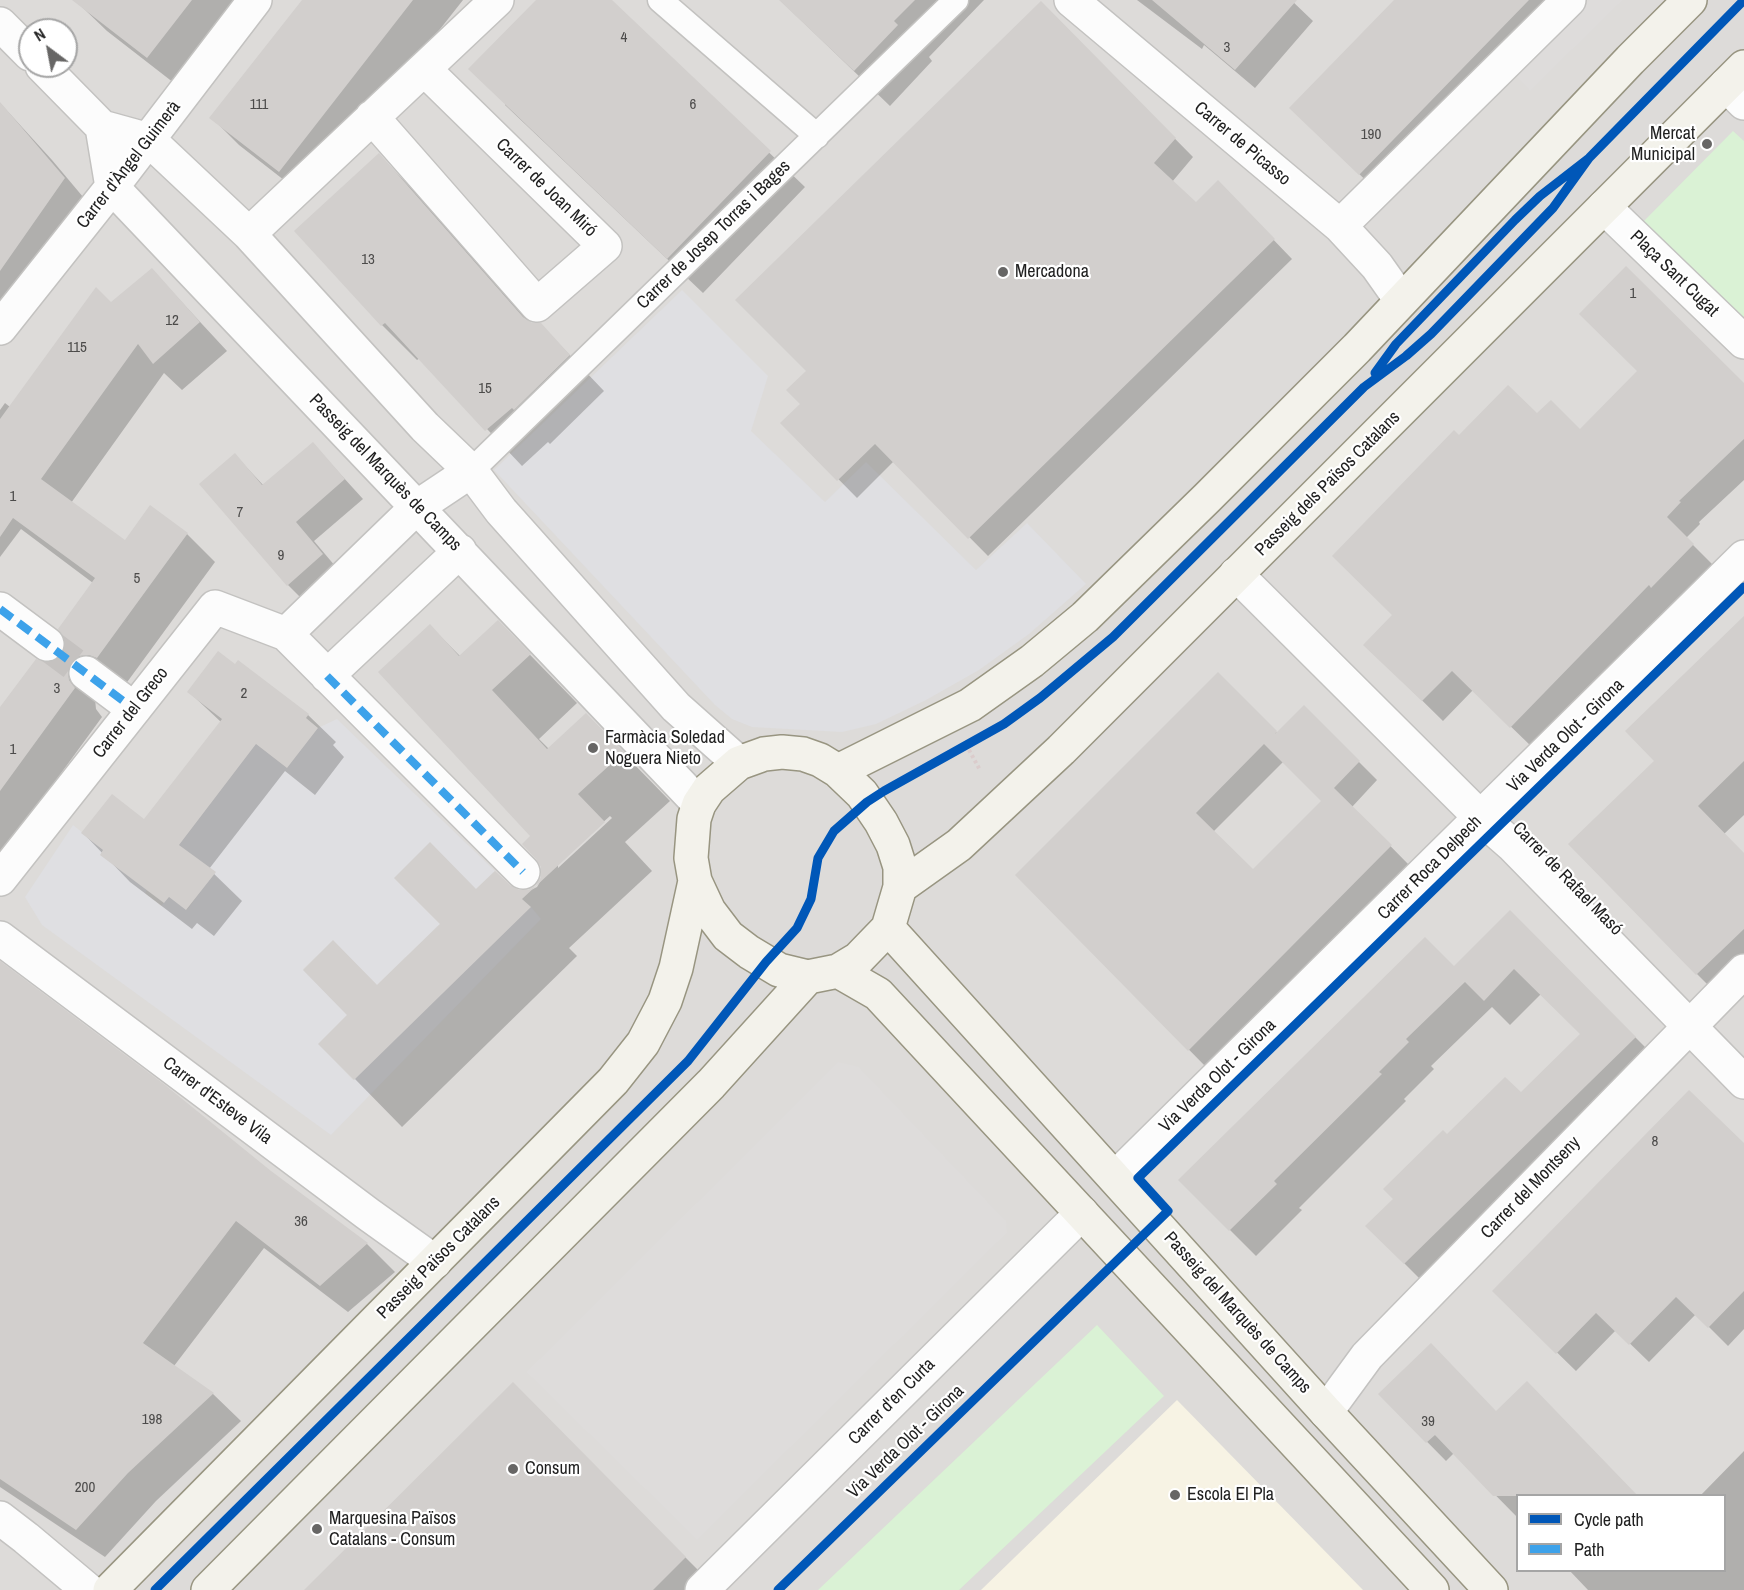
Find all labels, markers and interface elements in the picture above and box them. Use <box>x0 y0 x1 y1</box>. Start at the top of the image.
north arrow <box>18 18 78 78</box>
text: N <box>30 23 49 46</box>
house number: 4 <box>621 29 627 47</box>
house number: 3 <box>1224 39 1230 57</box>
house number: 111 <box>250 96 268 114</box>
house number: 6 <box>690 96 696 114</box>
street label: Carrer d'Àngel Guimerà <box>72 97 186 233</box>
street label: Carrer de Picasso <box>1189 97 1295 191</box>
place label: Mercat Municipal <box>1631 123 1695 166</box>
house number: 190 <box>1361 126 1381 144</box>
street label: Carrer de Joan Miró <box>491 134 601 242</box>
marker: Mercat Municipal <box>1700 137 1714 151</box>
street label: Carrer de Josep Torras i Bages <box>633 156 795 314</box>
street label: Plaça Sant Cugat <box>1625 226 1723 322</box>
house number: 13 <box>361 251 375 269</box>
place label: Mercadona <box>1015 261 1089 283</box>
marker: Mercadona <box>996 265 1010 279</box>
house number: 1 <box>1630 285 1636 303</box>
house number: 12 <box>165 312 179 330</box>
house number: 115 <box>67 339 87 357</box>
house number: 15 <box>478 380 492 398</box>
street label: Passeig del Marquès de Camps <box>304 390 466 556</box>
street label: Passeig dels Països Catalans <box>1251 407 1405 561</box>
house number: 1 <box>10 488 16 506</box>
house number: 7 <box>237 504 243 522</box>
house number: 9 <box>278 547 284 565</box>
house number: 5 <box>134 570 140 588</box>
street label: Carrer del Greco <box>89 663 173 763</box>
street label: Via Verda Olot - Girona <box>1503 675 1629 797</box>
house number: 3 <box>54 680 60 698</box>
house number: 2 <box>241 685 247 703</box>
place label: Farmàcia Soledad Noguera Nieto <box>605 727 725 770</box>
house number: 1 <box>10 741 16 759</box>
marker: Farmàcia Soledad Noguera Nieto <box>586 741 600 755</box>
street label: Carrer Roca Delpech <box>1373 811 1487 925</box>
street label: Carrer de Rafael Masó <box>1507 818 1627 940</box>
street label: Via Verda Olot - Girona <box>1155 1015 1281 1137</box>
street label: Carrer d'Esteve Vila <box>158 1053 276 1149</box>
street label: Carrer del Montseny <box>1477 1132 1585 1244</box>
house number: 8 <box>1652 1133 1658 1151</box>
street label: Passeig Països Catalans <box>373 1192 505 1324</box>
house number: 36 <box>294 1213 308 1231</box>
street label: Passeig del Marquès de Camps <box>1159 1228 1315 1398</box>
street label: Carrer d'en Curta <box>844 1354 940 1450</box>
street label: Via Verda Olot - Girona <box>843 1381 969 1503</box>
house number: 198 <box>142 1411 162 1429</box>
house number: 39 <box>1421 1413 1435 1431</box>
place label: Consum <box>525 1458 580 1480</box>
marker: Consum <box>506 1462 520 1476</box>
house number: 200 <box>75 1479 95 1497</box>
place label: Escola El Pla <box>1187 1484 1274 1506</box>
marker: Escola El Pla <box>1168 1488 1182 1502</box>
legend <box>1516 1494 1726 1572</box>
text: Cycle path <box>1574 1507 1644 1532</box>
place label: Marquesina Països Catalans - Consum <box>329 1508 456 1550</box>
marker: Marquesina Països Catalans - Consum <box>310 1522 324 1536</box>
text: Path <box>1574 1537 1604 1562</box>

